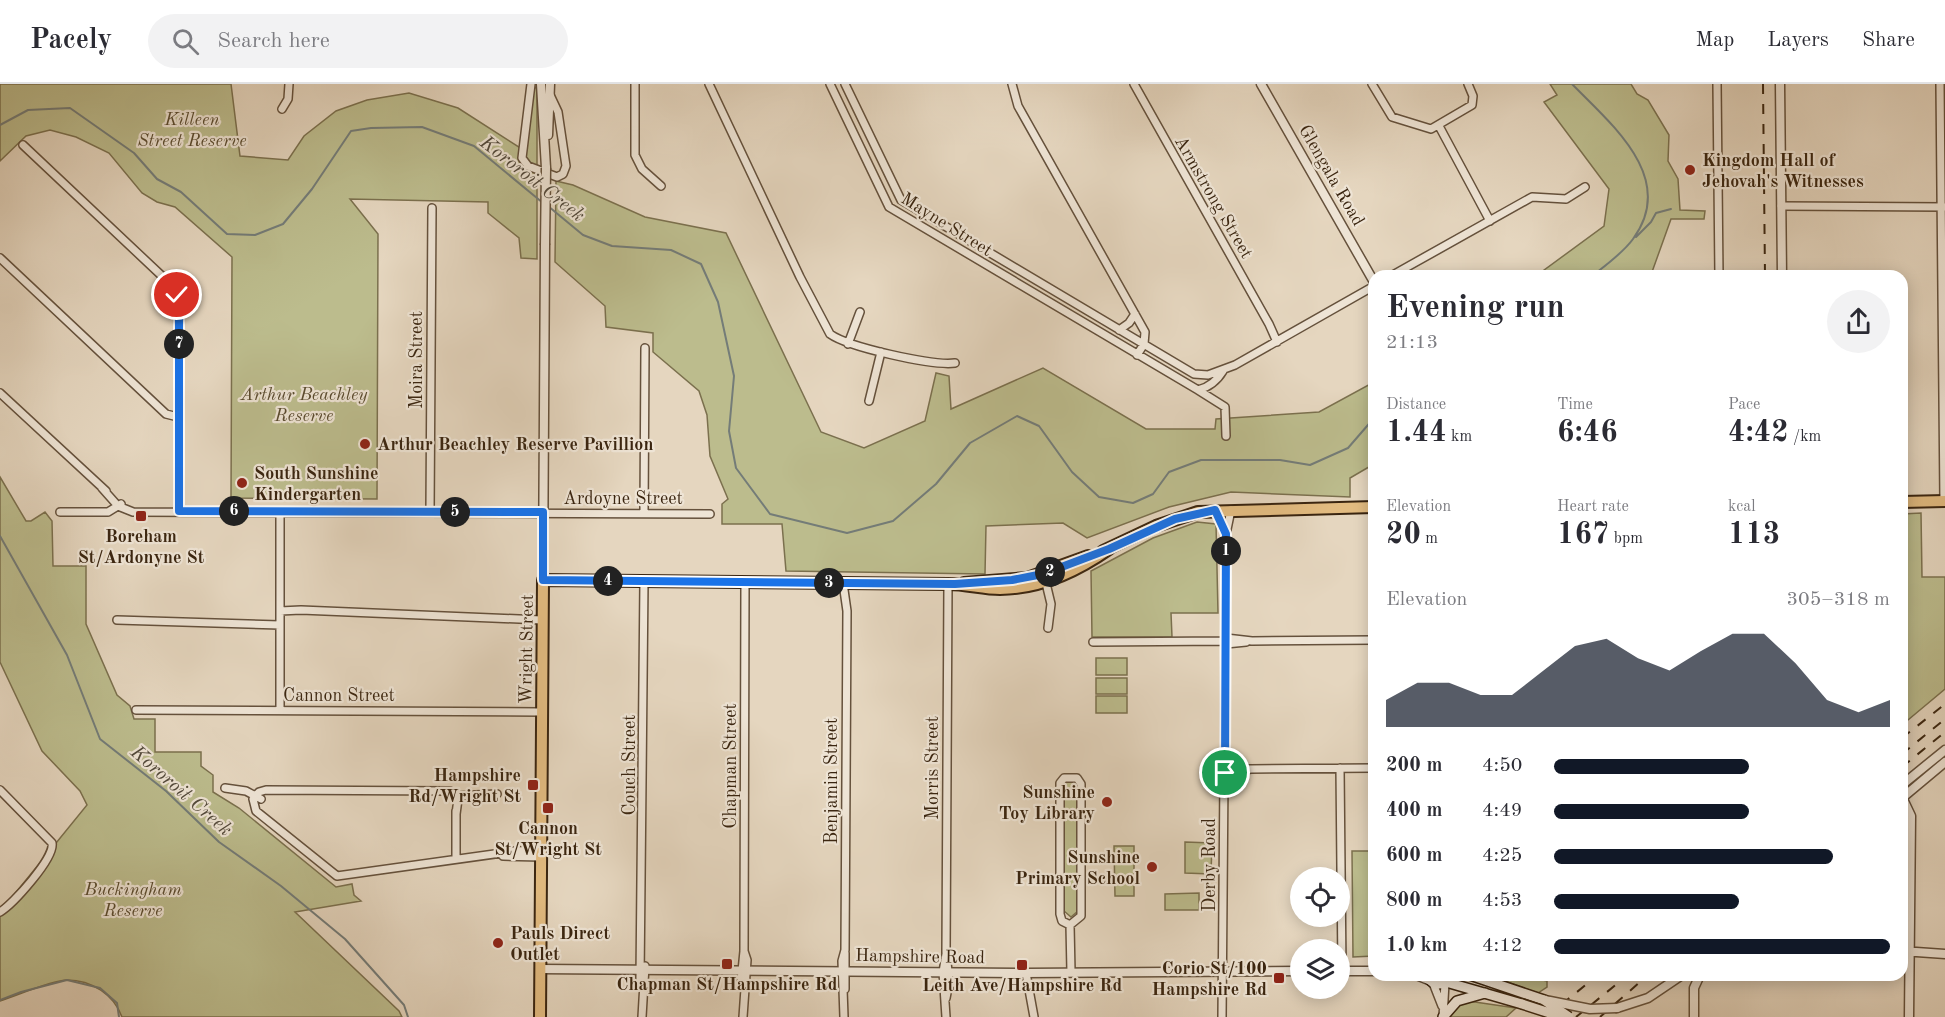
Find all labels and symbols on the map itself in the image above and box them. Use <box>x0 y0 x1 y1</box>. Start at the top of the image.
park label: Killeen Street Reserve <box>137 111 247 150</box>
street label: Glengala Road <box>1295 122 1367 229</box>
water label: Kororoit Creek <box>475 132 588 227</box>
street label: Armstrong Street <box>1171 133 1255 262</box>
place label: Kingdom Hall of Jehovah's Witnesses <box>1702 152 1864 191</box>
marker: Kingdom Hall of Jehovah's Witnesses <box>1683 163 1697 177</box>
street label: Mayne Street <box>898 190 995 260</box>
pin <box>151 269 202 320</box>
street label: Moira Street <box>408 311 426 409</box>
pin: 7 <box>164 329 194 359</box>
park label: Arthur Beachley Reserve <box>239 386 368 425</box>
place label: Arthur Beachley Reserve Pavillion <box>377 436 653 454</box>
marker: Arthur Beachley Reserve Pavillion <box>358 437 372 451</box>
place label: South Sunshine Kindergarten <box>254 465 379 504</box>
marker: South Sunshine Kindergarten <box>235 476 249 490</box>
street label: Ardoyne Street <box>563 490 683 508</box>
pin: 6 <box>219 496 249 526</box>
pin: 5 <box>440 497 470 527</box>
marker: Boreham St/Ardonyne St <box>134 509 148 523</box>
place label: Boreham St/Ardonyne St <box>78 528 205 567</box>
pin: 1 <box>1211 536 1241 566</box>
pin: 2 <box>1035 557 1065 587</box>
pin: 4 <box>593 566 623 596</box>
pin: 3 <box>814 568 844 598</box>
street label: Wright Street <box>517 594 537 704</box>
street label: Cannon Street <box>283 687 395 705</box>
street label: Chapman Street <box>722 703 740 829</box>
street label: Couch Street <box>621 715 639 815</box>
street label: Morris Street <box>924 716 942 820</box>
street label: Benjamin Street <box>823 718 841 844</box>
water label: Kororoit Creek <box>125 742 235 841</box>
pin <box>1199 747 1250 798</box>
place label: Hampshire Rd/Wright St <box>408 767 521 806</box>
marker: Hampshire Rd/Wright St <box>526 778 540 792</box>
place label: Sunshine Toy Library <box>999 784 1095 823</box>
marker: Sunshine Toy Library <box>1100 795 1114 809</box>
marker: Cannon St/Wright St <box>541 801 555 815</box>
street label: Derby Road <box>1201 818 1219 912</box>
place label: Cannon St/Wright St <box>494 820 602 859</box>
place label: Sunshine Primary School <box>1015 849 1140 888</box>
marker: Sunshine Primary School <box>1145 860 1159 874</box>
park label: Buckingham Reserve <box>83 881 182 920</box>
place label: Pauls Direct Outlet <box>510 925 610 964</box>
marker: Pauls Direct Outlet <box>491 936 505 950</box>
street label: Hampshire Road <box>855 947 985 967</box>
marker: Chapman St/Hampshire Rd <box>720 957 734 971</box>
marker: Leith Ave/Hampshire Rd <box>1015 958 1029 972</box>
place label: Corio St/100 Hampshire Rd <box>1152 960 1267 999</box>
marker: Corio St/100 Hampshire Rd <box>1272 971 1286 985</box>
place label: Chapman St/Hampshire Rd <box>617 976 838 994</box>
place label: Leith Ave/Hampshire Rd <box>922 977 1122 995</box>

